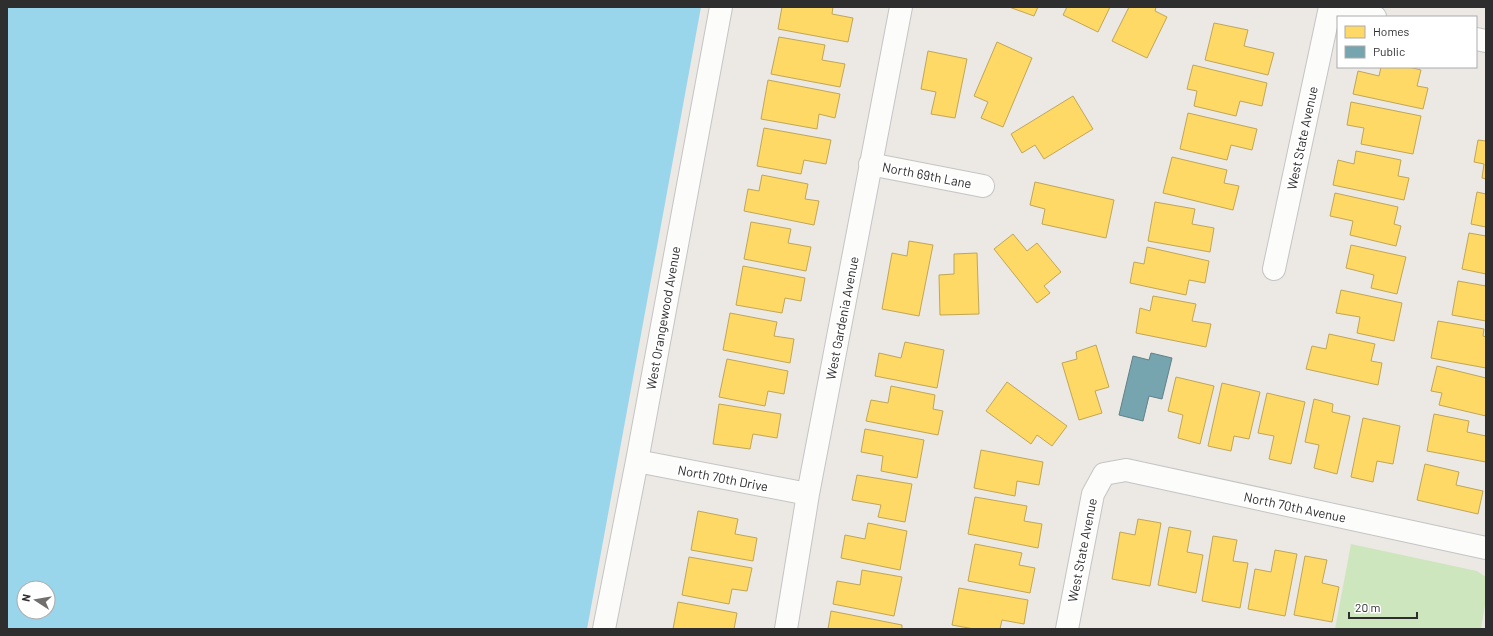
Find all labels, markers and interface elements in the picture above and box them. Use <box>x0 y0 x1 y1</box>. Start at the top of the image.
legend <box>1337 16 1477 68</box>
text: Homes <box>1373 24 1410 38</box>
text: Public <box>1373 44 1405 58</box>
street label: West State Avenue <box>1283 85 1321 191</box>
street label: North 69th Lane <box>881 158 973 192</box>
street label: West Orangewood Avenue <box>642 245 684 391</box>
street label: West Gardenia Avenue <box>822 255 862 381</box>
street label: North 70th Drive <box>676 461 770 495</box>
street label: North 70th Avenue <box>1242 488 1348 526</box>
street label: West State Avenue <box>1064 497 1100 603</box>
north arrow <box>16 580 56 620</box>
text: N <box>19 593 33 603</box>
scale bar <box>1349 594 1417 620</box>
text: 20 m <box>1355 600 1381 614</box>

